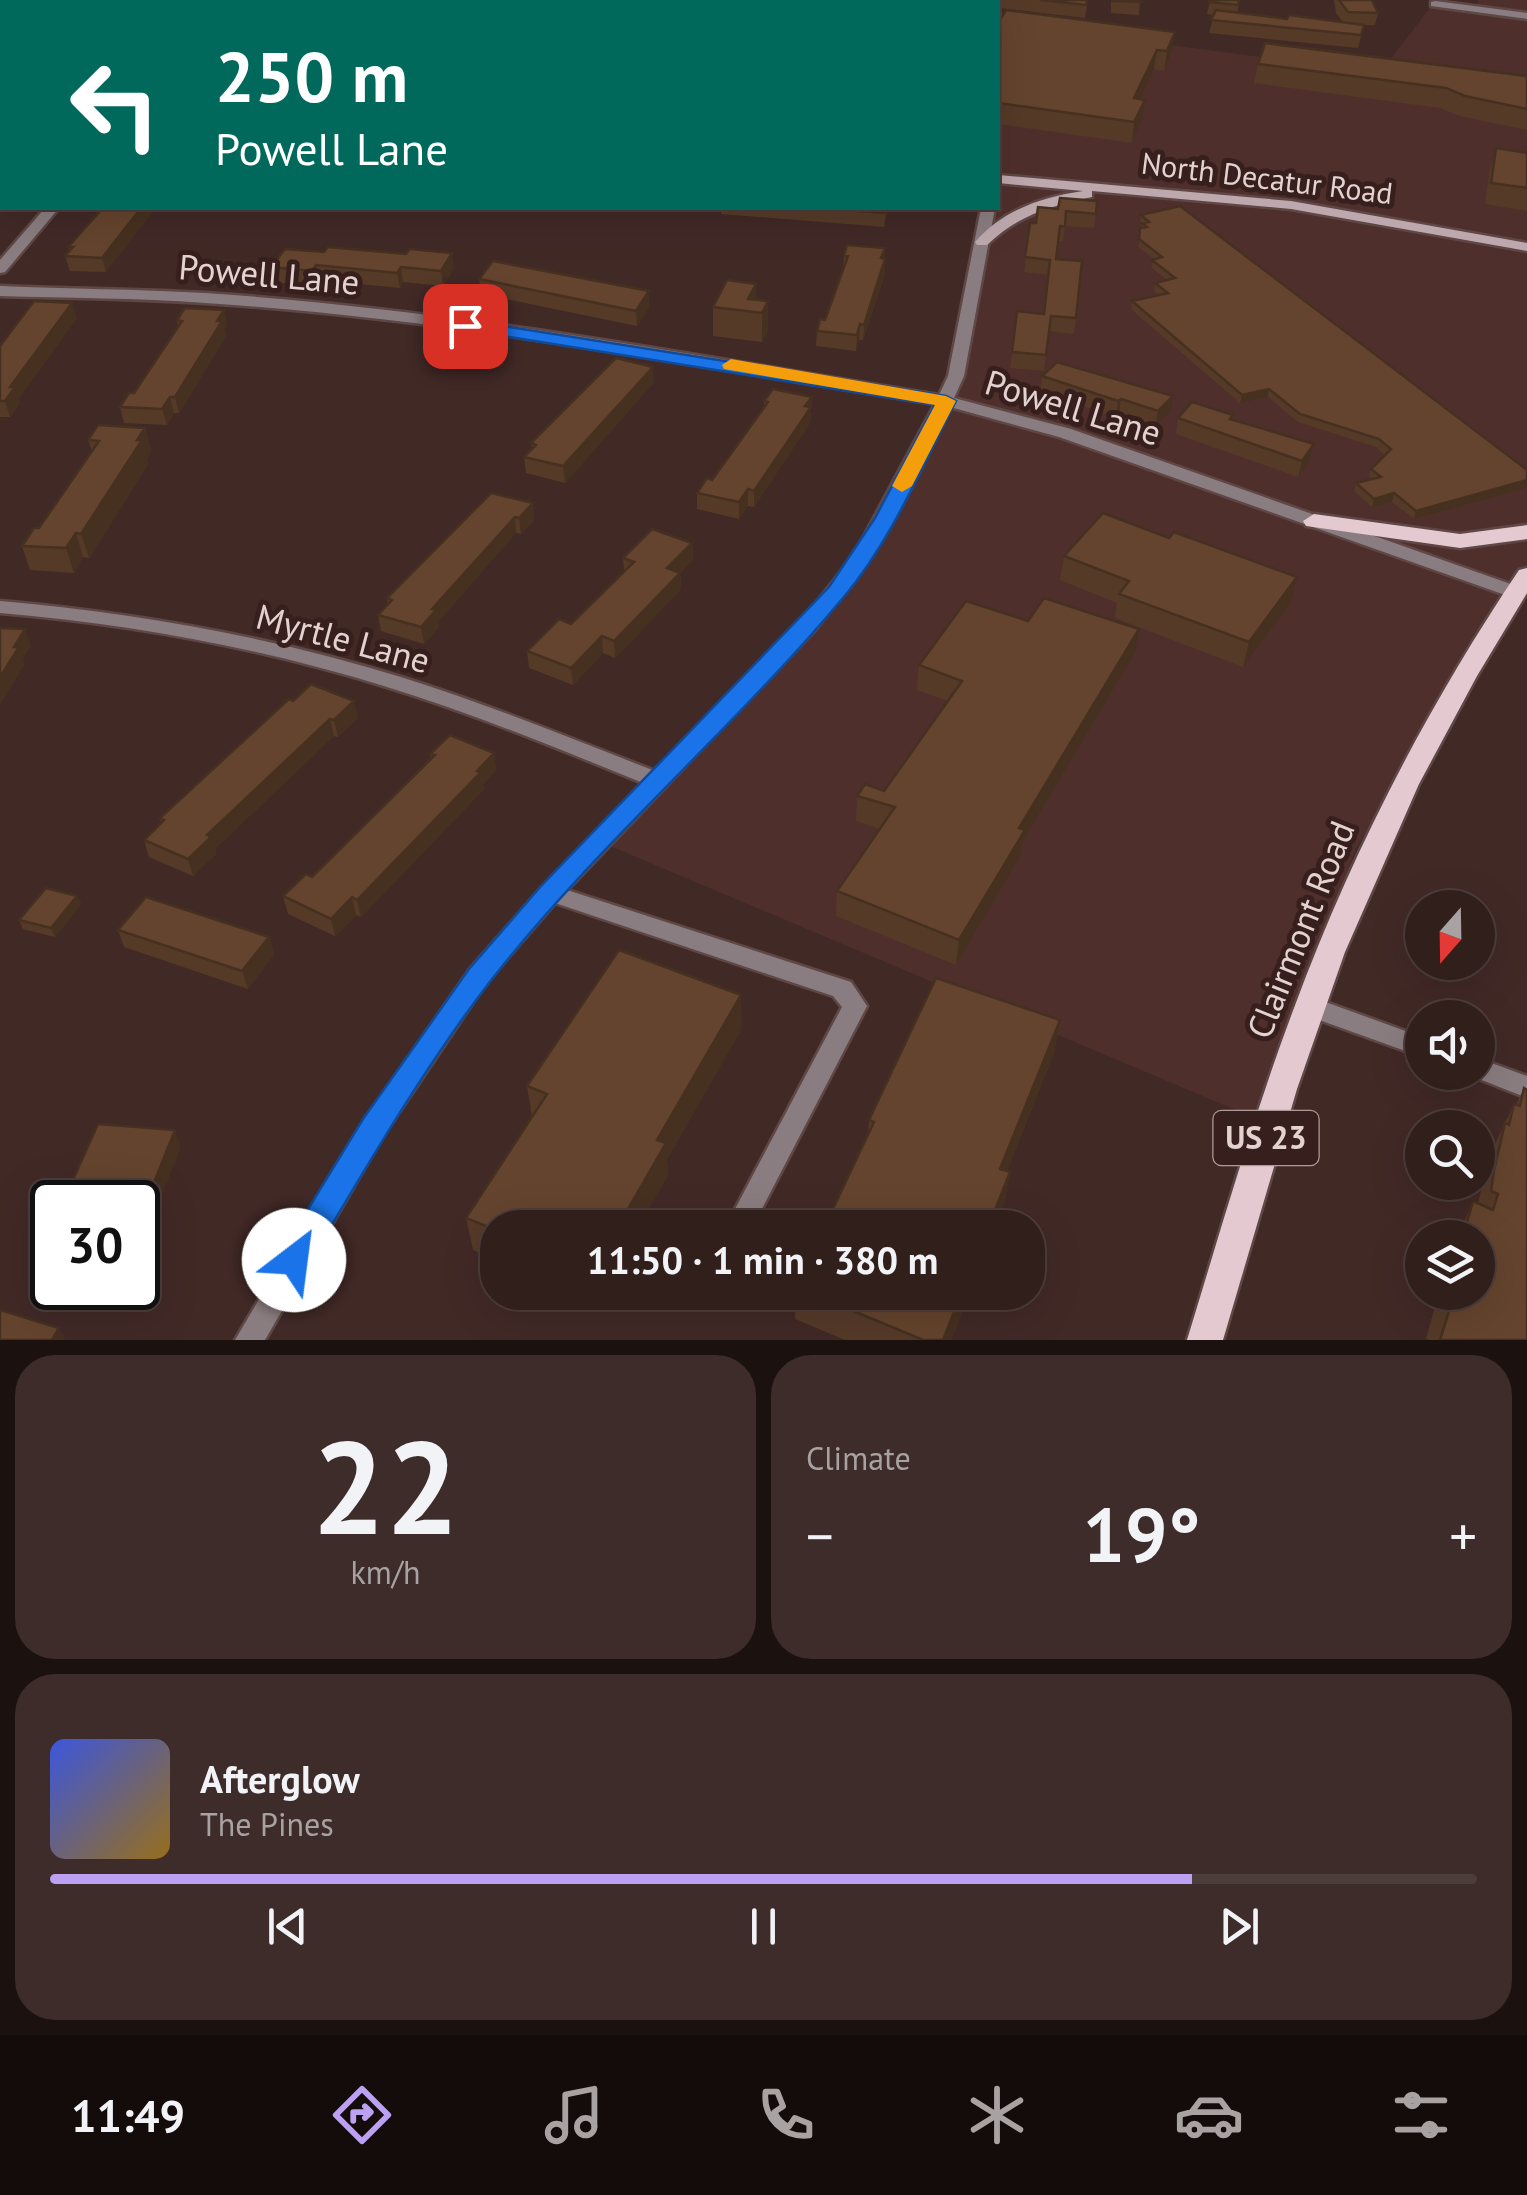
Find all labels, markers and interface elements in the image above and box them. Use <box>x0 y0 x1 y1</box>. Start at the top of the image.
text: 250 m <box>215 31 408 121</box>
icon: left <box>50 40 180 170</box>
text: Powell Lane <box>215 119 448 177</box>
street label: North Decatur Road <box>1139 143 1395 212</box>
street label: Powell Lane <box>177 243 361 305</box>
pin <box>423 284 508 369</box>
icon: arrive <box>438 299 493 354</box>
street label: Powell Lane <box>980 359 1167 456</box>
street label: Myrtle Lane <box>251 593 435 683</box>
street label: Clairmont Road <box>1236 814 1365 1045</box>
north arrow <box>1405 890 1495 980</box>
map controls <box>1405 890 1495 1310</box>
button: sound <box>1405 1000 1495 1090</box>
button: search <box>1405 1110 1495 1200</box>
road number: US 23 <box>1214 1111 1318 1165</box>
speed limit sign: 30 <box>30 1180 160 1310</box>
position arrow <box>242 1208 346 1312</box>
button: layers <box>1405 1220 1495 1310</box>
text: 11:50 · 1 min · 380 m <box>587 1235 938 1284</box>
text: 22 <box>312 1402 459 1570</box>
text: Climate <box>806 1437 911 1479</box>
text: 19° <box>1083 1486 1200 1583</box>
text: − <box>806 1500 834 1571</box>
text: + <box>1449 1500 1477 1571</box>
text: km/h <box>350 1551 421 1593</box>
text: Afterglow <box>200 1754 360 1803</box>
text: The Pines <box>200 1803 334 1845</box>
icon: previous <box>260 1899 315 1954</box>
icon: pause <box>736 1899 791 1954</box>
icon: next <box>1212 1899 1267 1954</box>
icon: directions <box>327 2080 397 2150</box>
icon: music <box>539 2080 609 2150</box>
icon: phone <box>751 2080 821 2150</box>
icon: climate <box>962 2080 1032 2150</box>
icon: car <box>1174 2080 1244 2150</box>
icon: filters <box>1386 2080 1456 2150</box>
text: 11:49 <box>71 2086 185 2144</box>

